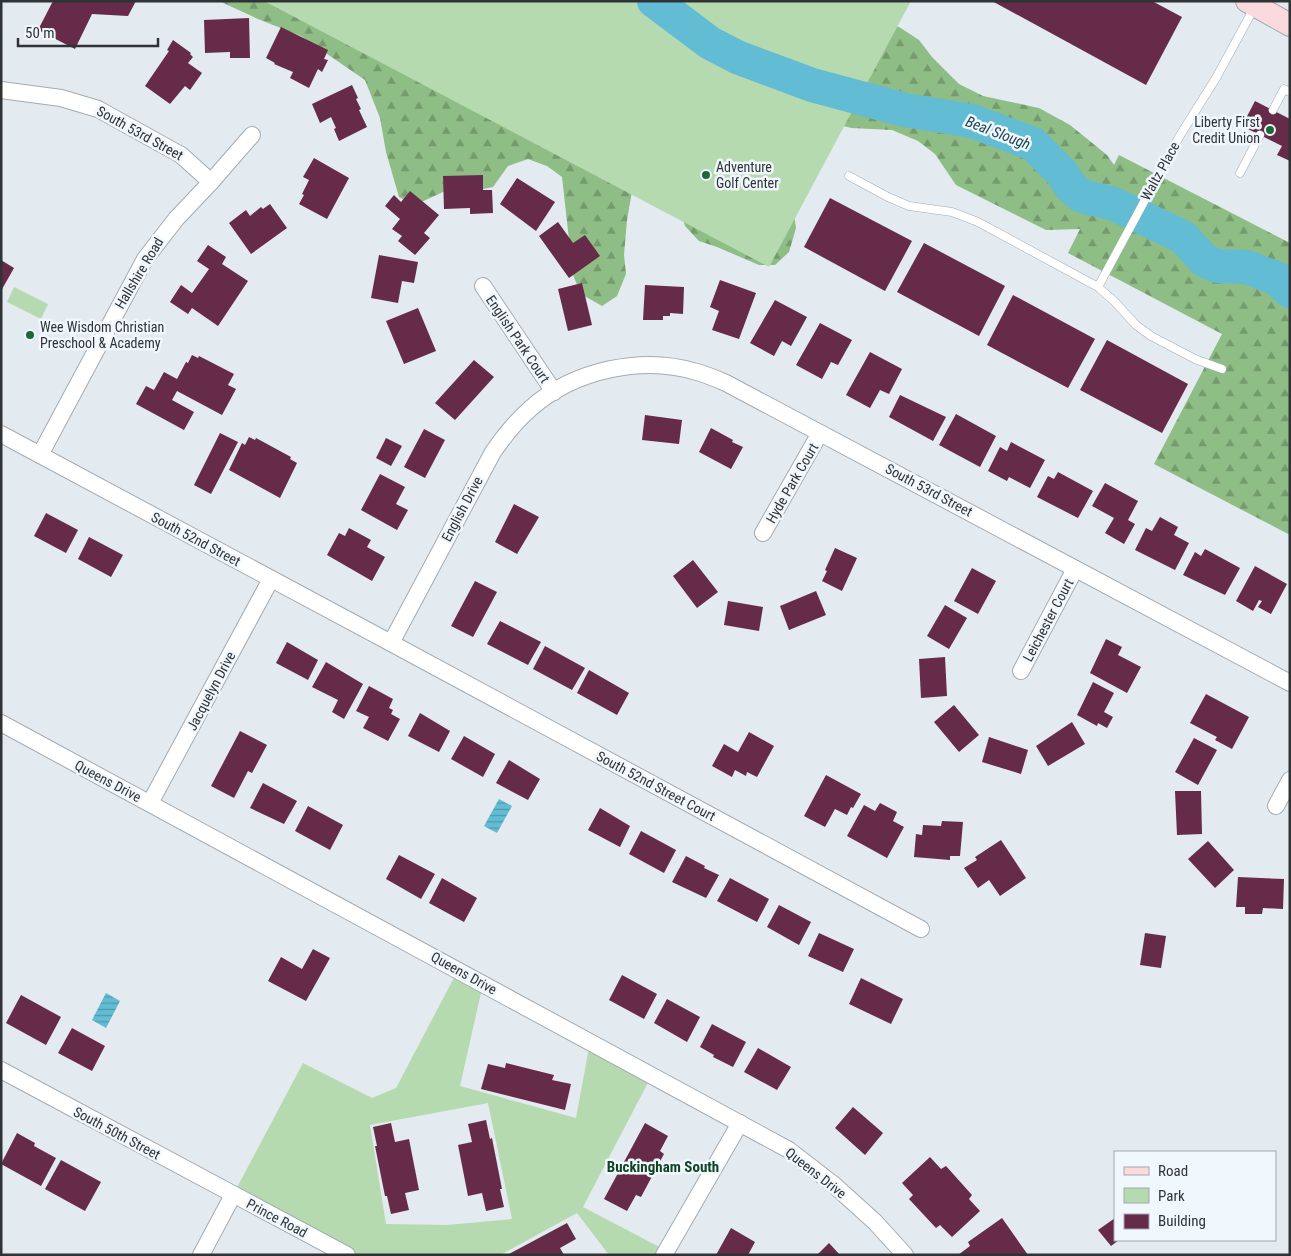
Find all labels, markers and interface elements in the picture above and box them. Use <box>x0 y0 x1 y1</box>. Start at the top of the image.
scale bar <box>18 15 158 47</box>
text: 50 m <box>25 24 55 42</box>
street label: South 53rd Street <box>94 103 186 163</box>
water label: Beal Slough <box>963 112 1033 154</box>
place label: Liberty First Credit Union <box>1192 114 1260 146</box>
marker: Liberty First Credit Union <box>1264 124 1276 136</box>
street label: Waltz Place <box>1137 139 1183 203</box>
place label: Adventure Golf Center <box>716 159 778 191</box>
marker: Adventure Golf Center <box>700 169 712 181</box>
street label: Hallshire Road <box>111 235 167 311</box>
street label: English Park Court <box>483 292 553 386</box>
place label: Wee Wisdom Christian Preschool & Academy <box>40 319 164 351</box>
marker: Wee Wisdom Christian Preschool & Academy <box>24 329 36 341</box>
street label: Hyde Park Court <box>763 440 821 526</box>
street label: South 53rd Street <box>883 460 975 520</box>
street label: English Drive <box>438 473 486 544</box>
street label: South 52nd Street <box>149 509 243 569</box>
street label: Leichester Court <box>1020 576 1076 664</box>
street label: Jacquelyn Drive <box>183 648 239 733</box>
street label: South 52nd Street Court <box>594 748 718 824</box>
street label: Queens Drive <box>72 757 144 805</box>
street label: Queens Drive <box>428 948 500 998</box>
street label: South 50th Street <box>71 1103 163 1163</box>
street label: Queens Drive <box>782 1144 850 1202</box>
legend <box>1114 1151 1276 1241</box>
district label: Buckingham South <box>607 1158 719 1176</box>
text: Road <box>1158 1162 1188 1180</box>
text: Park <box>1158 1187 1185 1205</box>
street label: Prince Road <box>244 1195 310 1241</box>
text: Building <box>1158 1212 1206 1230</box>

